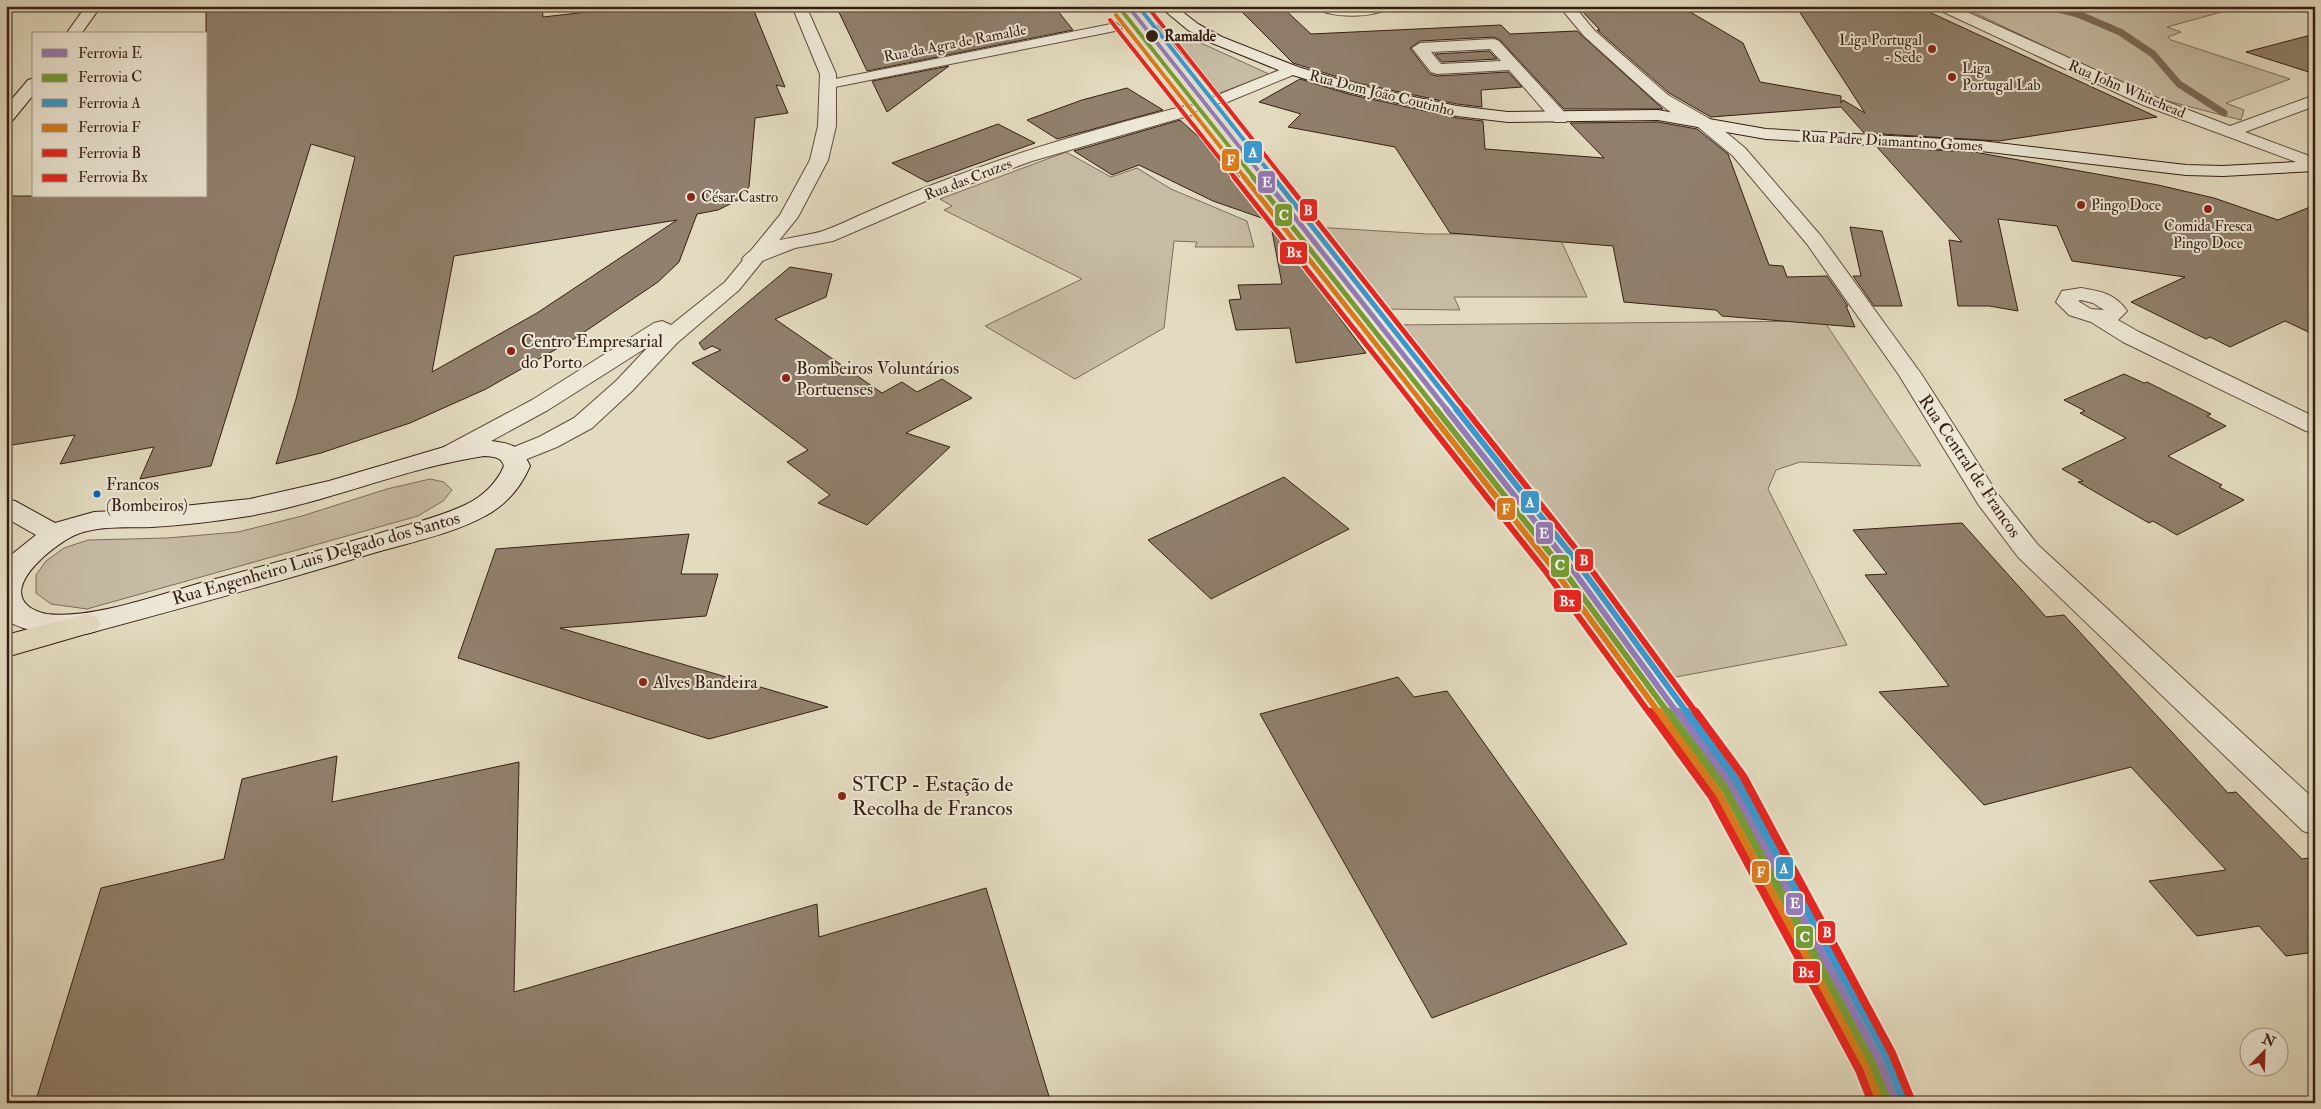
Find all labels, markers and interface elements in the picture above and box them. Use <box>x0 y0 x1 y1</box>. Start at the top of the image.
street label: Rua da Agra de Ramalde <box>882 20 1028 67</box>
place label: Ramalde <box>1164 27 1217 46</box>
marker: Ramalde <box>1144 28 1160 44</box>
place label: Liga Portugal - Sede <box>1839 31 1922 67</box>
legend <box>32 32 208 198</box>
marker: Liga Portugal - Sede <box>1926 43 1938 55</box>
text: Ferrovia E <box>78 44 142 63</box>
street label: Rua John Whitehead <box>2065 56 2189 124</box>
place label: Liga Portugal Lab <box>1962 59 2041 95</box>
street label: Rua Dom João Coutinho <box>1307 66 1456 122</box>
text: Ferrovia C <box>78 68 142 87</box>
marker: Liga Portugal Lab <box>1946 71 1958 83</box>
text: Ferrovia A <box>78 94 141 113</box>
text: Ferrovia F <box>78 118 141 137</box>
street label: Rua Padre Diamantino Gomes <box>1801 127 1983 156</box>
line badge: A <box>1243 140 1263 164</box>
text: Ferrovia B <box>78 144 141 163</box>
text: A <box>1248 144 1258 161</box>
line badge: F <box>1221 148 1240 172</box>
text: F <box>1227 152 1236 169</box>
street label: Rua das Cruzes <box>922 154 1015 205</box>
text: Ferrovia Bx <box>78 168 148 187</box>
line badge: E <box>1257 170 1276 194</box>
text: E <box>1262 174 1272 191</box>
place label: César Castro <box>701 188 778 207</box>
marker: César Castro <box>685 191 697 203</box>
place label: Pingo Doce <box>2091 196 2161 215</box>
line badge: B <box>1299 198 1318 222</box>
marker: Pingo Doce <box>2075 199 2087 211</box>
text: B <box>1303 202 1313 219</box>
line badge: C <box>1274 203 1293 227</box>
marker: Comida Fresca Pingo Doce <box>2202 203 2214 215</box>
text: C <box>1279 207 1289 224</box>
place label: Comida Fresca Pingo Doce <box>2164 217 2253 253</box>
line badge: Bx <box>1279 241 1308 265</box>
text: Bx <box>1286 244 1302 261</box>
place label: Centro Empresarial do Porto <box>521 330 663 374</box>
marker: Centro Empresarial do Porto <box>505 345 517 357</box>
place label: Bombeiros Voluntários Portuenses <box>796 357 959 401</box>
marker: Bombeiros Voluntários Portuenses <box>780 372 792 384</box>
street label: Rua Central de Francos <box>1913 390 2026 542</box>
place label: Francos (Bombeiros) <box>106 474 188 516</box>
marker: Francos (Bombeiros) <box>92 489 102 499</box>
line badge: A <box>1520 490 1540 514</box>
text: A <box>1525 494 1535 511</box>
line badge: F <box>1496 497 1516 521</box>
text: F <box>1502 501 1511 518</box>
street label: Rua Engenheiro Luis Delgado dos Santos <box>170 506 463 611</box>
line badge: E <box>1535 521 1554 545</box>
text: E <box>1539 525 1549 542</box>
line badge: B <box>1574 548 1594 572</box>
text: B <box>1579 552 1589 569</box>
line badge: C <box>1550 554 1570 578</box>
text: C <box>1555 557 1565 574</box>
line badge: Bx <box>1553 589 1582 613</box>
text: Bx <box>1559 593 1575 610</box>
place label: Alves Bandeira <box>652 671 758 694</box>
marker: Alves Bandeira <box>637 676 649 688</box>
place label: STCP - Estação de Recolha de Francos <box>852 771 1013 822</box>
marker: STCP - Estação de Recolha de Francos <box>836 790 848 802</box>
line badge: A <box>1775 856 1794 880</box>
line badge: F <box>1751 860 1770 884</box>
text: A <box>1779 860 1789 877</box>
text: F <box>1757 864 1766 881</box>
line badge: E <box>1785 892 1804 916</box>
text: E <box>1790 895 1800 912</box>
line badge: B <box>1817 920 1836 944</box>
text: B <box>1822 924 1832 941</box>
line badge: C <box>1795 925 1814 949</box>
text: C <box>1800 929 1810 946</box>
line badge: Bx <box>1792 960 1821 984</box>
text: Bx <box>1798 964 1814 981</box>
north arrow <box>2238 1026 2288 1076</box>
text: N <box>2259 1030 2278 1051</box>

